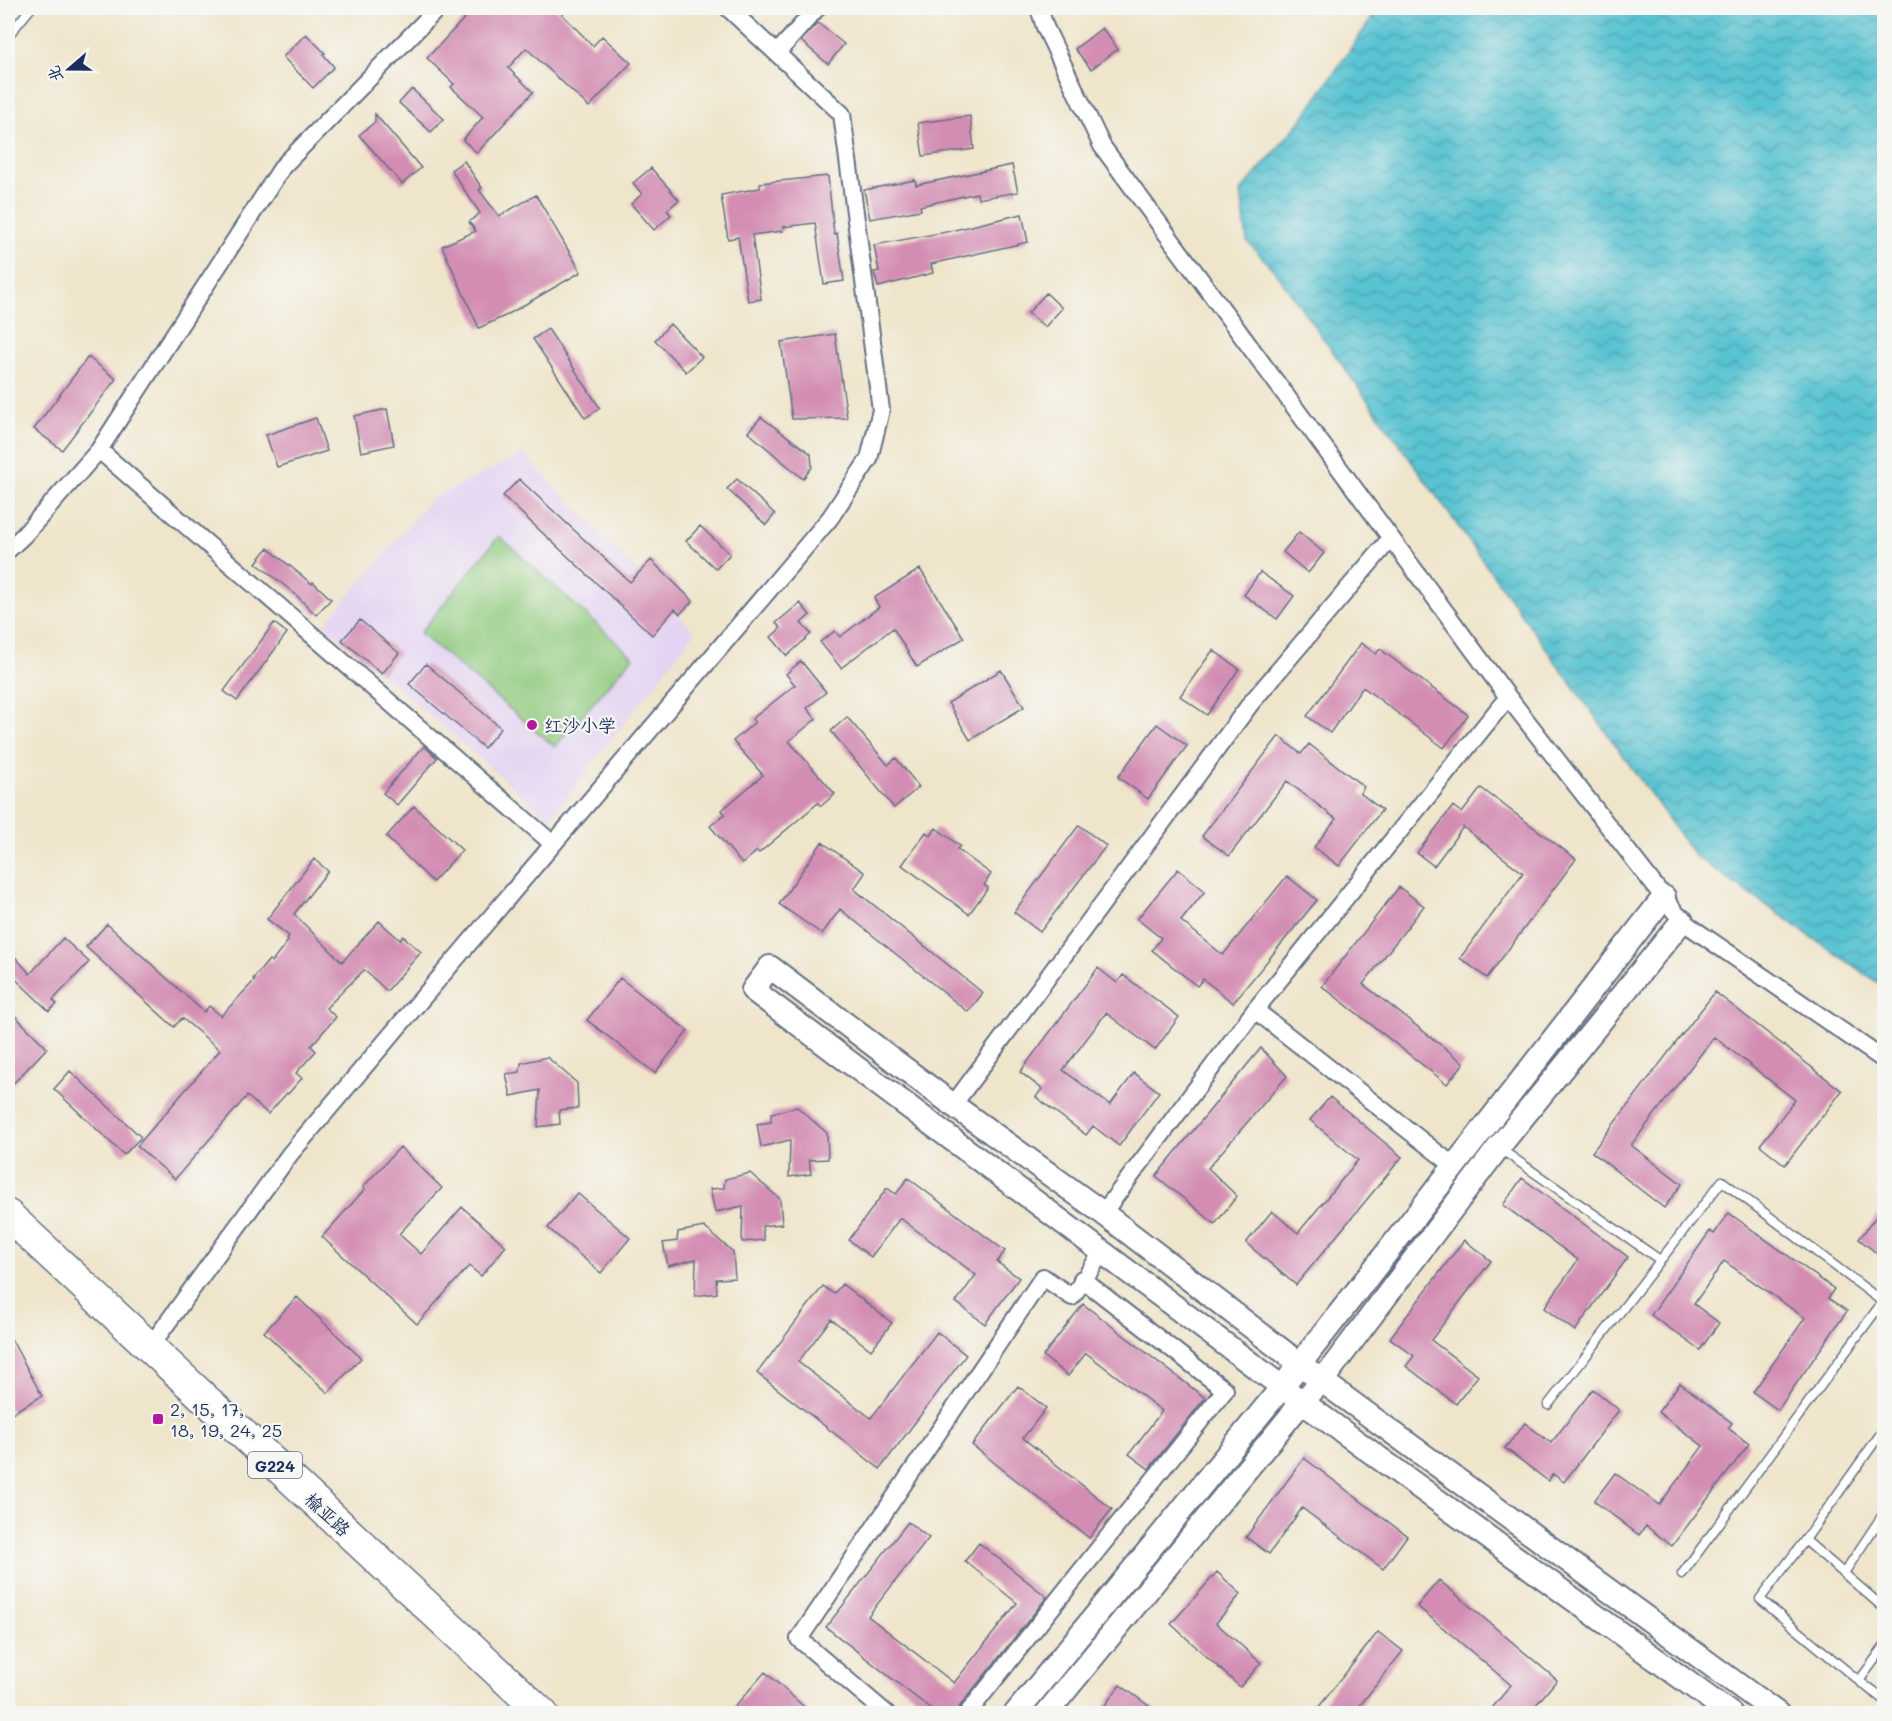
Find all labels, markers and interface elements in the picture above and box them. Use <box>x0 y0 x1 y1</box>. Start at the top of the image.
north arrow <box>39 39 99 99</box>
text: 北 <box>42 63 67 85</box>
place label: 红沙小学 <box>544 713 616 737</box>
marker: 红沙小学 <box>525 718 539 732</box>
place label: 2, 15, 17, 18, 19, 24, 25 <box>170 1397 282 1442</box>
marker: 2, 15, 17, 18, 19, 24, 25 <box>151 1412 165 1426</box>
road number: G224 <box>248 1452 302 1478</box>
street label: 榆亚路 <box>300 1487 356 1541</box>

